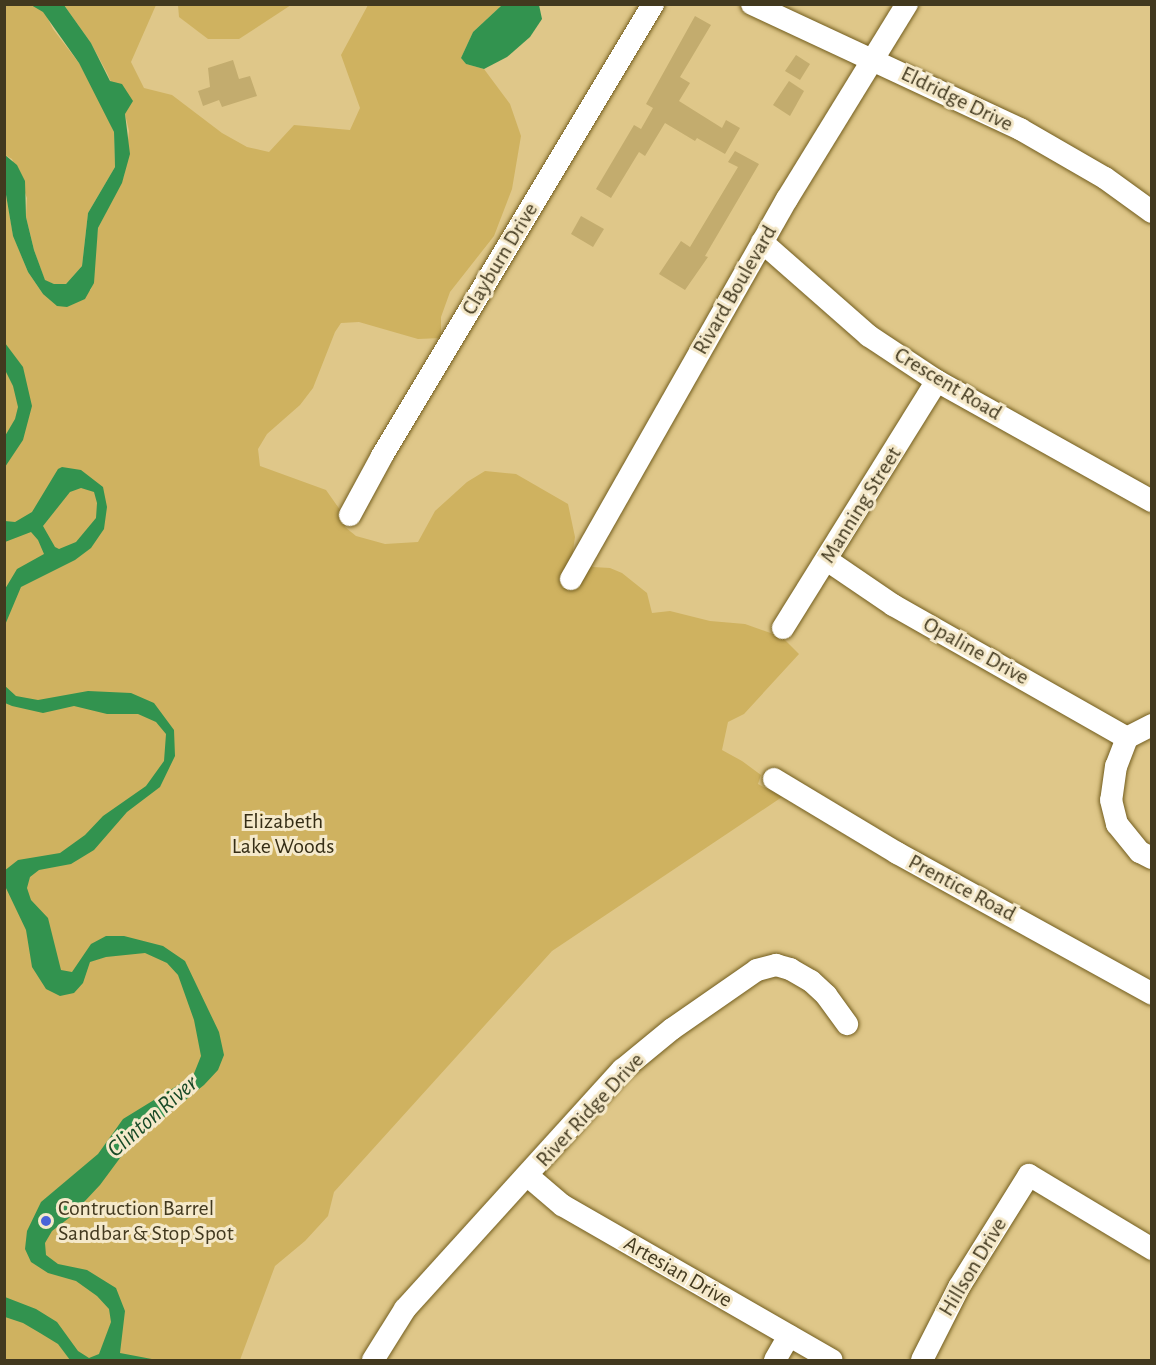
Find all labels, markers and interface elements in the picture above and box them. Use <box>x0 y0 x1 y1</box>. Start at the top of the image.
street label: Eldridge Drive <box>897 61 1017 137</box>
street label: Clayburn Drive <box>456 198 544 320</box>
street label: Rivard Boulevard <box>687 221 783 359</box>
street label: Crescent Road <box>889 342 1007 426</box>
street label: Manning Street <box>815 442 907 568</box>
street label: Opaline Drive <box>918 611 1034 691</box>
park label: Elizabeth Lake Woods <box>232 808 334 860</box>
street label: Prentice Road <box>904 849 1020 927</box>
street label: River Ridge Drive <box>530 1047 650 1173</box>
water label: Clinton River <box>102 1070 204 1164</box>
place label: Contruction Barrel Sandbar & Stop Spot <box>58 1195 234 1246</box>
street label: Hillson Drive <box>933 1213 1013 1321</box>
marker: Contruction Barrel Sandbar & Stop Spot <box>39 1214 53 1228</box>
street label: Artesian Drive <box>619 1230 737 1314</box>

